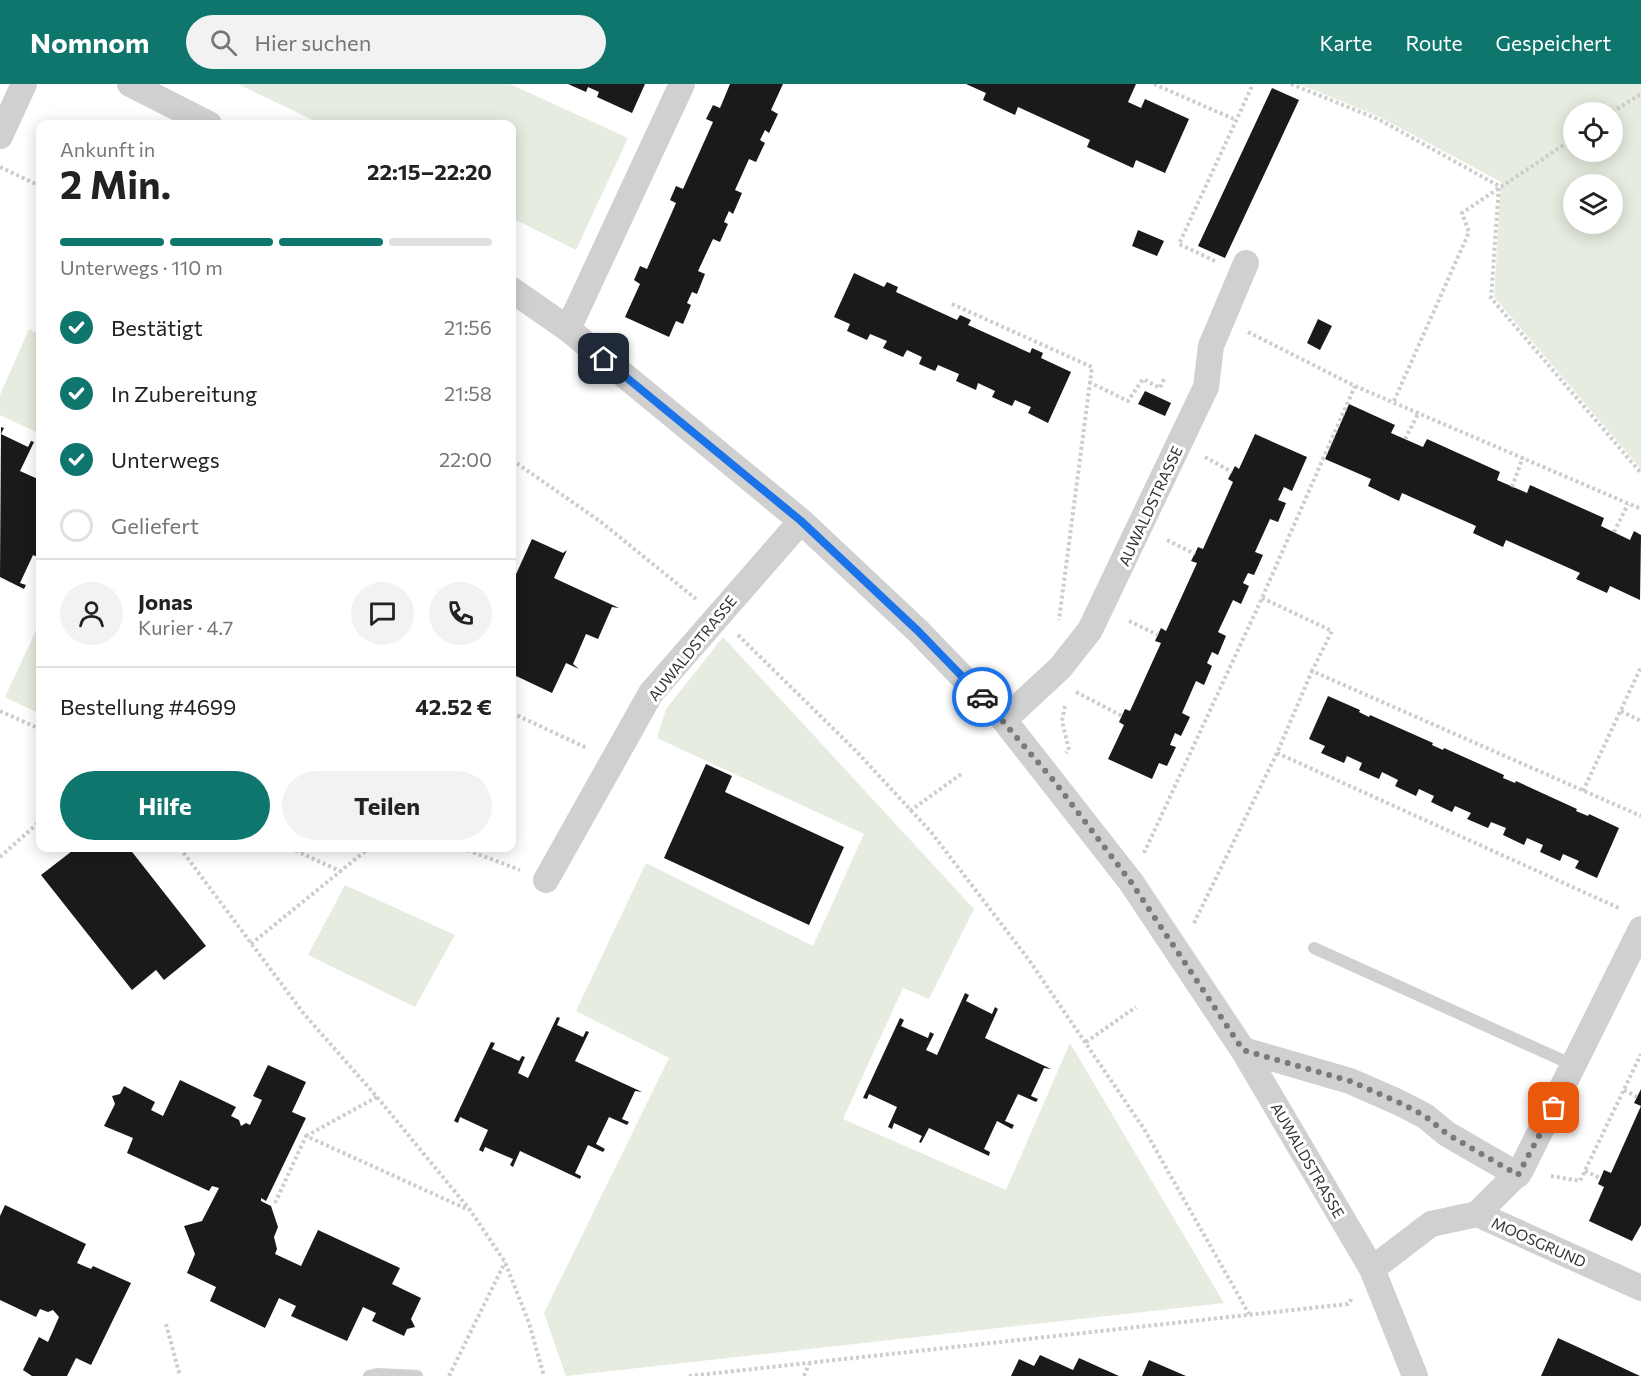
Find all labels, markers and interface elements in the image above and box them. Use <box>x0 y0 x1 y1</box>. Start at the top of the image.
search box <box>186 15 606 69</box>
text: Nomnom <box>30 25 150 59</box>
icon: search <box>207 26 240 59</box>
text: Hier suchen <box>255 29 371 56</box>
text: Karte <box>1319 30 1372 55</box>
text: Route <box>1405 30 1463 55</box>
text: Gespeichert <box>1496 30 1611 55</box>
map controls <box>1563 102 1623 234</box>
button: locate <box>1563 102 1623 162</box>
text: Ankunft in <box>60 137 155 161</box>
text: 22:15–22:20 <box>367 158 492 185</box>
text: 2 Min. <box>60 159 171 207</box>
button: layers <box>1563 174 1623 234</box>
text: Unterwegs · 110 m <box>60 255 223 279</box>
icon: check <box>60 311 93 344</box>
text: Bestätigt <box>111 314 203 341</box>
text: 21:56 <box>444 315 492 339</box>
pin <box>578 333 629 384</box>
icon: home <box>587 342 620 375</box>
icon: check <box>60 377 93 410</box>
text: In Zubereitung <box>111 380 257 407</box>
text: 21:58 <box>444 381 492 405</box>
icon: check <box>60 443 93 476</box>
street label: AUWALDSTRASSE <box>1114 443 1186 569</box>
text: Unterwegs <box>111 446 220 473</box>
text: 22:00 <box>439 447 492 471</box>
text: Geliefert <box>111 512 199 539</box>
button: person <box>60 582 123 645</box>
button: chat <box>351 582 414 645</box>
button: phone <box>429 582 492 645</box>
text: Jonas <box>138 588 193 615</box>
street label: AUWALDSTRASSE <box>644 592 740 704</box>
text: Kurier · 4.7 <box>138 615 233 639</box>
courier <box>952 667 1012 727</box>
icon: car <box>966 681 999 714</box>
text: Bestellung #4699 <box>60 693 236 720</box>
text: 42.52 € <box>415 693 492 720</box>
button: Hilfe <box>60 771 270 840</box>
button: Teilen <box>282 771 492 840</box>
pin <box>1528 1082 1579 1133</box>
icon: bag <box>1537 1091 1570 1124</box>
street label: AUWALDSTRASSE <box>1268 1099 1348 1221</box>
street label: MOOSGRUND <box>1489 1213 1589 1271</box>

